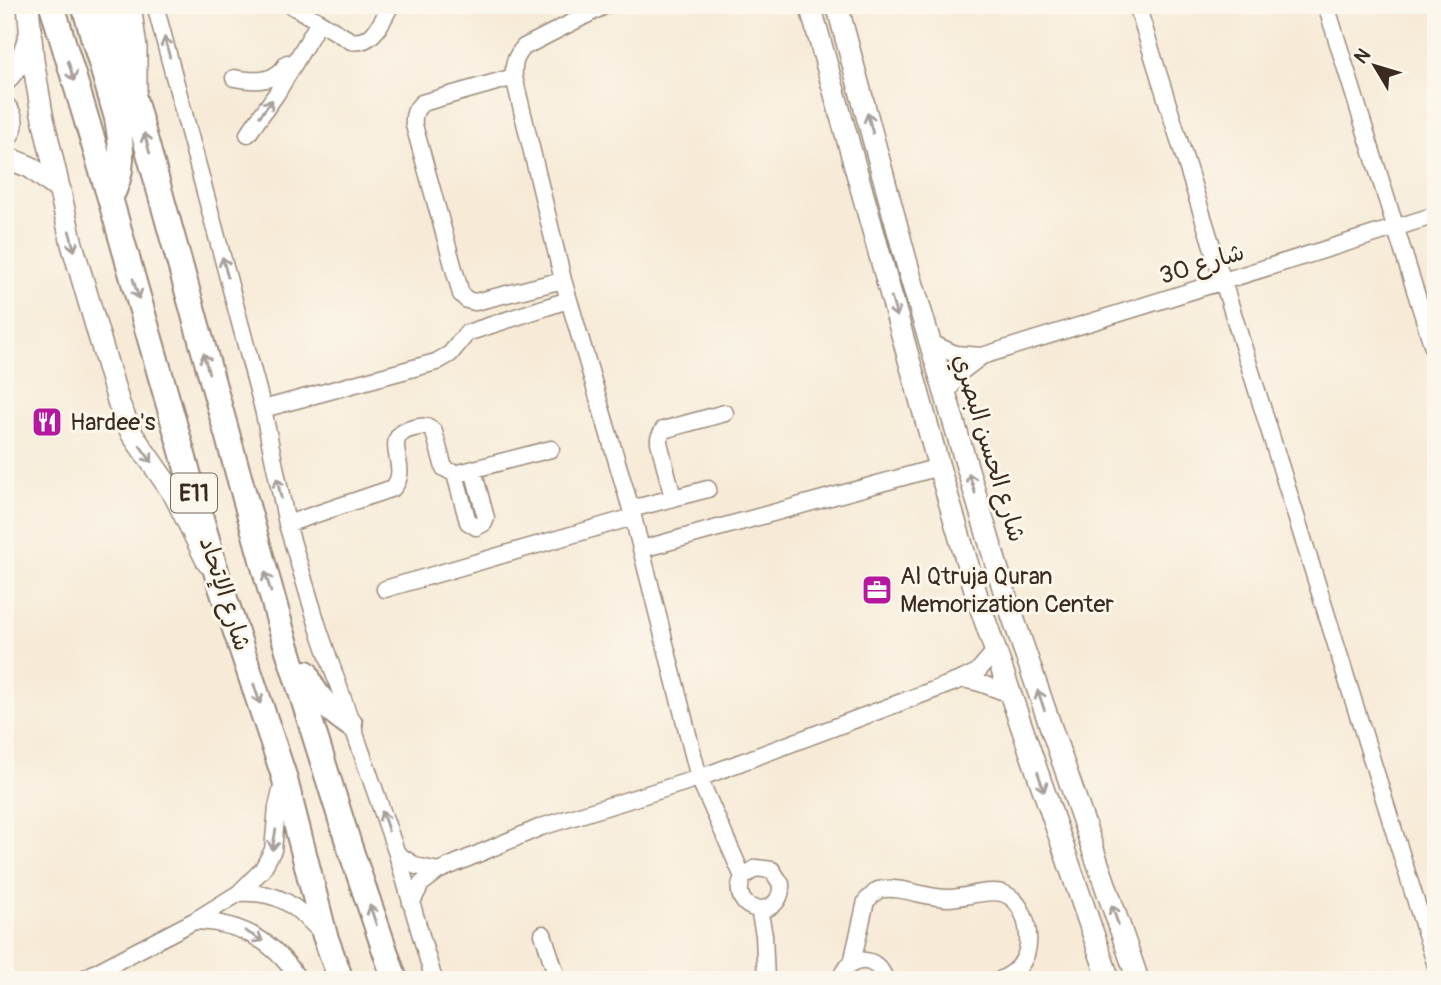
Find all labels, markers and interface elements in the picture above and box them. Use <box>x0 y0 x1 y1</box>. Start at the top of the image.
north arrow <box>1340 32 1410 102</box>
one-way arrow <box>160 36 173 59</box>
text: N <box>1349 44 1376 69</box>
one-way arrow <box>66 59 79 81</box>
one-way arrow <box>258 100 273 118</box>
one-way arrow <box>862 113 875 135</box>
one-way arrow <box>140 132 153 155</box>
one-way arrow <box>66 229 79 251</box>
street label: شارع 30 <box>1156 237 1248 292</box>
one-way arrow <box>218 256 231 279</box>
one-way arrow <box>130 277 143 300</box>
one-way arrow <box>888 295 901 318</box>
street label: شارع الحسن البصري <box>945 350 1031 546</box>
one-way arrow <box>199 352 212 374</box>
restaurant icon: Hardee's <box>30 405 64 439</box>
place label: Hardee's <box>70 408 156 437</box>
one-way arrow <box>139 444 153 463</box>
one-way arrow <box>965 473 978 495</box>
road number: E11 <box>171 474 217 512</box>
one-way arrow <box>272 477 286 500</box>
street label: شارع الإتحاد <box>191 533 257 655</box>
place label: Al Qtruja Quran Memorization Center <box>900 562 1114 619</box>
one-way arrow <box>260 571 273 593</box>
office icon: Al Qtruja Quran Memorization Center <box>860 573 894 607</box>
one-way arrow <box>252 683 264 705</box>
one-way arrow <box>1034 690 1046 712</box>
one-way arrow <box>1036 770 1048 792</box>
one-way arrow <box>378 810 390 832</box>
one-way arrow <box>267 828 280 851</box>
one-way arrow <box>366 905 378 927</box>
one-way arrow <box>1108 905 1120 927</box>
one-way arrow <box>244 929 264 943</box>

